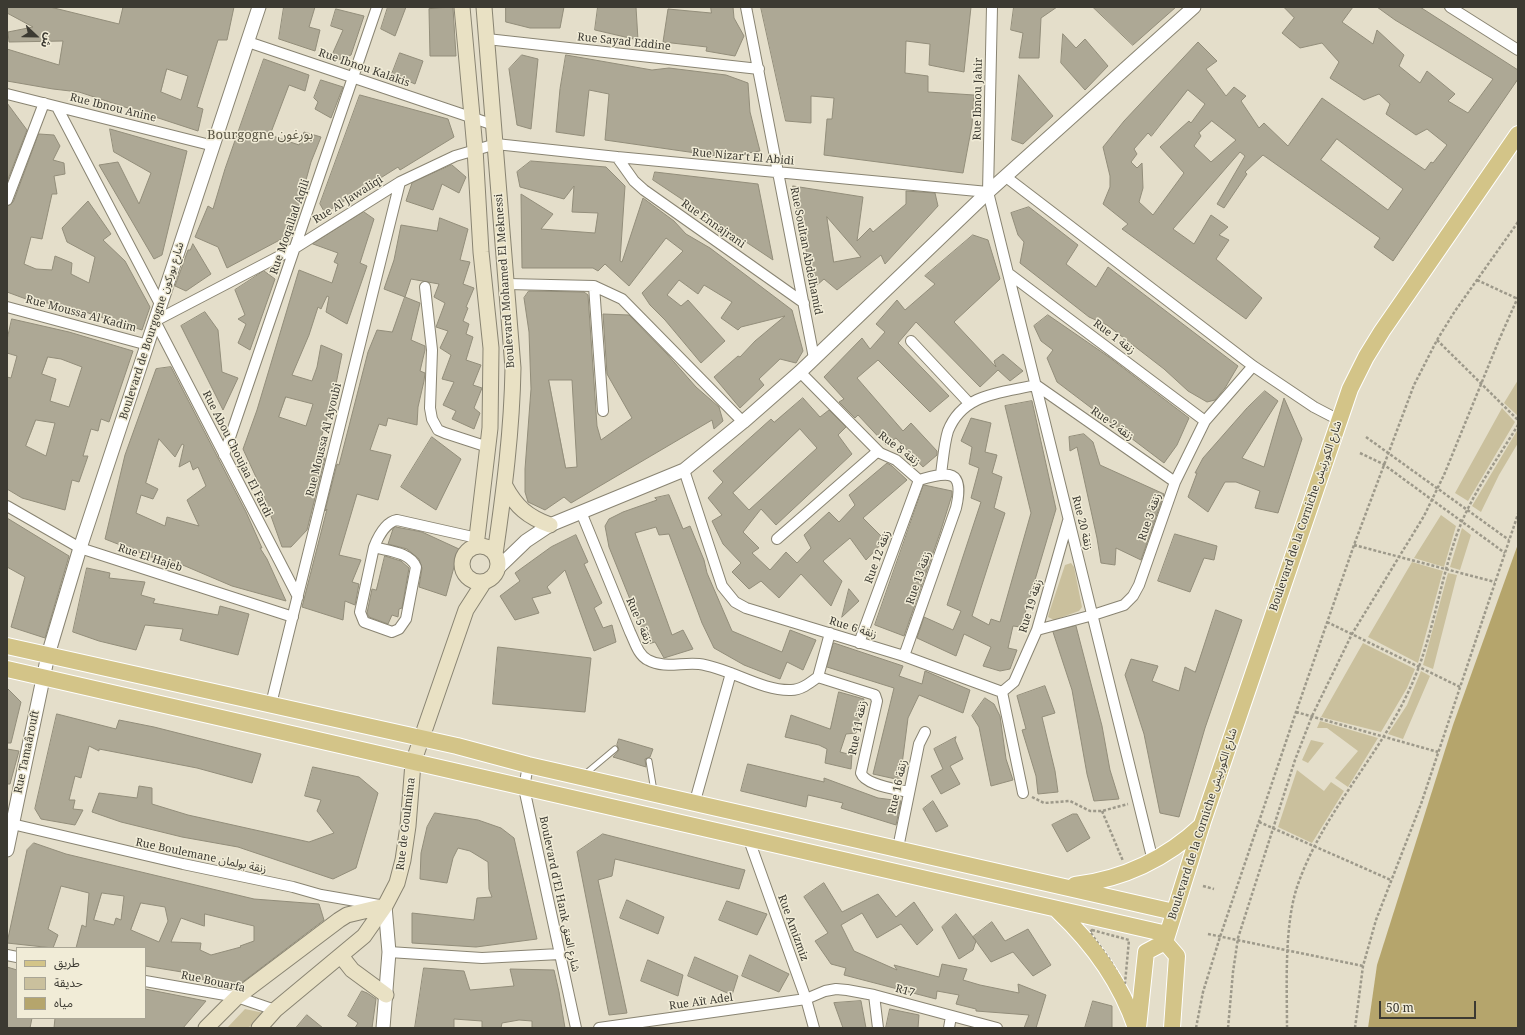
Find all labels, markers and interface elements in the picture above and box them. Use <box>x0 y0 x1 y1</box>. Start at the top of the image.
north arrow <box>16 16 56 56</box>
text: ش <box>38 31 57 50</box>
street label: Rue Sayad Eddine <box>577 31 671 53</box>
street label: Rue Ibnou Kalakis <box>317 46 411 90</box>
street label: Rue Ibnou Jahir <box>971 57 985 141</box>
street label: Rue Ibnou Anine <box>69 91 157 125</box>
district label: Bourgogne بورغون <box>207 127 313 143</box>
street label: Rue Nizar't El Abidi <box>691 146 795 168</box>
street label: Rue Al Jawaliqi <box>311 173 385 227</box>
street label: Rue Moqallad Aqili <box>267 178 313 276</box>
street label: Rue Soultan Abdelhamid <box>787 186 825 316</box>
street label: Boulevard Mohamed El Meknessi <box>492 193 518 369</box>
street label: Rue Ennajrani <box>678 197 748 251</box>
street label: Boulevard de Bourgogne شارع بوركون <box>117 241 187 421</box>
street label: Rue Moussa Al Kadim <box>24 293 138 335</box>
street label: Rue 1 زنقة <box>1090 317 1138 357</box>
street label: Rue Moussa Al Ayoubi <box>303 382 345 498</box>
street label: Rue Abou Choujaa El Fardi <box>199 389 275 519</box>
street label: Rue 2 زنقة <box>1088 404 1136 444</box>
street label: Boulevard de la Corniche شارع الكورنيش <box>1267 419 1345 613</box>
street label: Rue 8 زنقة <box>875 429 923 469</box>
street label: Rue 3 زنقة <box>1136 491 1164 543</box>
street label: Rue 20 زنقة <box>1069 494 1095 552</box>
street label: Rue 12 زنقة <box>862 529 894 585</box>
street label: Rue El Hajeb <box>116 541 184 575</box>
street label: Rue 13 زنقة <box>904 550 934 606</box>
street label: Rue 19 زنقة <box>1017 578 1045 634</box>
street label: Rue 5 زنقة <box>623 596 655 646</box>
street label: Rue 6 زنقة <box>827 614 879 642</box>
street label: Rue 11 زنقة <box>846 699 870 757</box>
street label: Rue Tamaârouft <box>12 709 42 795</box>
street label: Boulevard de la Corniche شارع الكورنيش <box>1166 727 1240 921</box>
street label: Rue 16 زنقة <box>886 758 910 816</box>
street label: Rue de Goulmima <box>394 777 418 871</box>
street label: Boulevard d'El Hank شارع العنق <box>536 815 582 973</box>
street label: Rue Boulemane زنقة بولمان <box>134 836 268 876</box>
street label: Rue Amizmiz <box>775 893 811 963</box>
legend <box>16 947 146 1019</box>
text: طريق <box>54 954 80 971</box>
street label: Rue Bouarfa <box>180 969 246 995</box>
text: حديقة <box>54 974 83 991</box>
street label: R17 <box>894 982 916 1000</box>
street label: Rue Aït Adel <box>668 991 734 1013</box>
scale bar <box>1381 993 1478 1019</box>
text: مياه <box>54 994 73 1011</box>
text: 50 m <box>1386 999 1414 1016</box>

